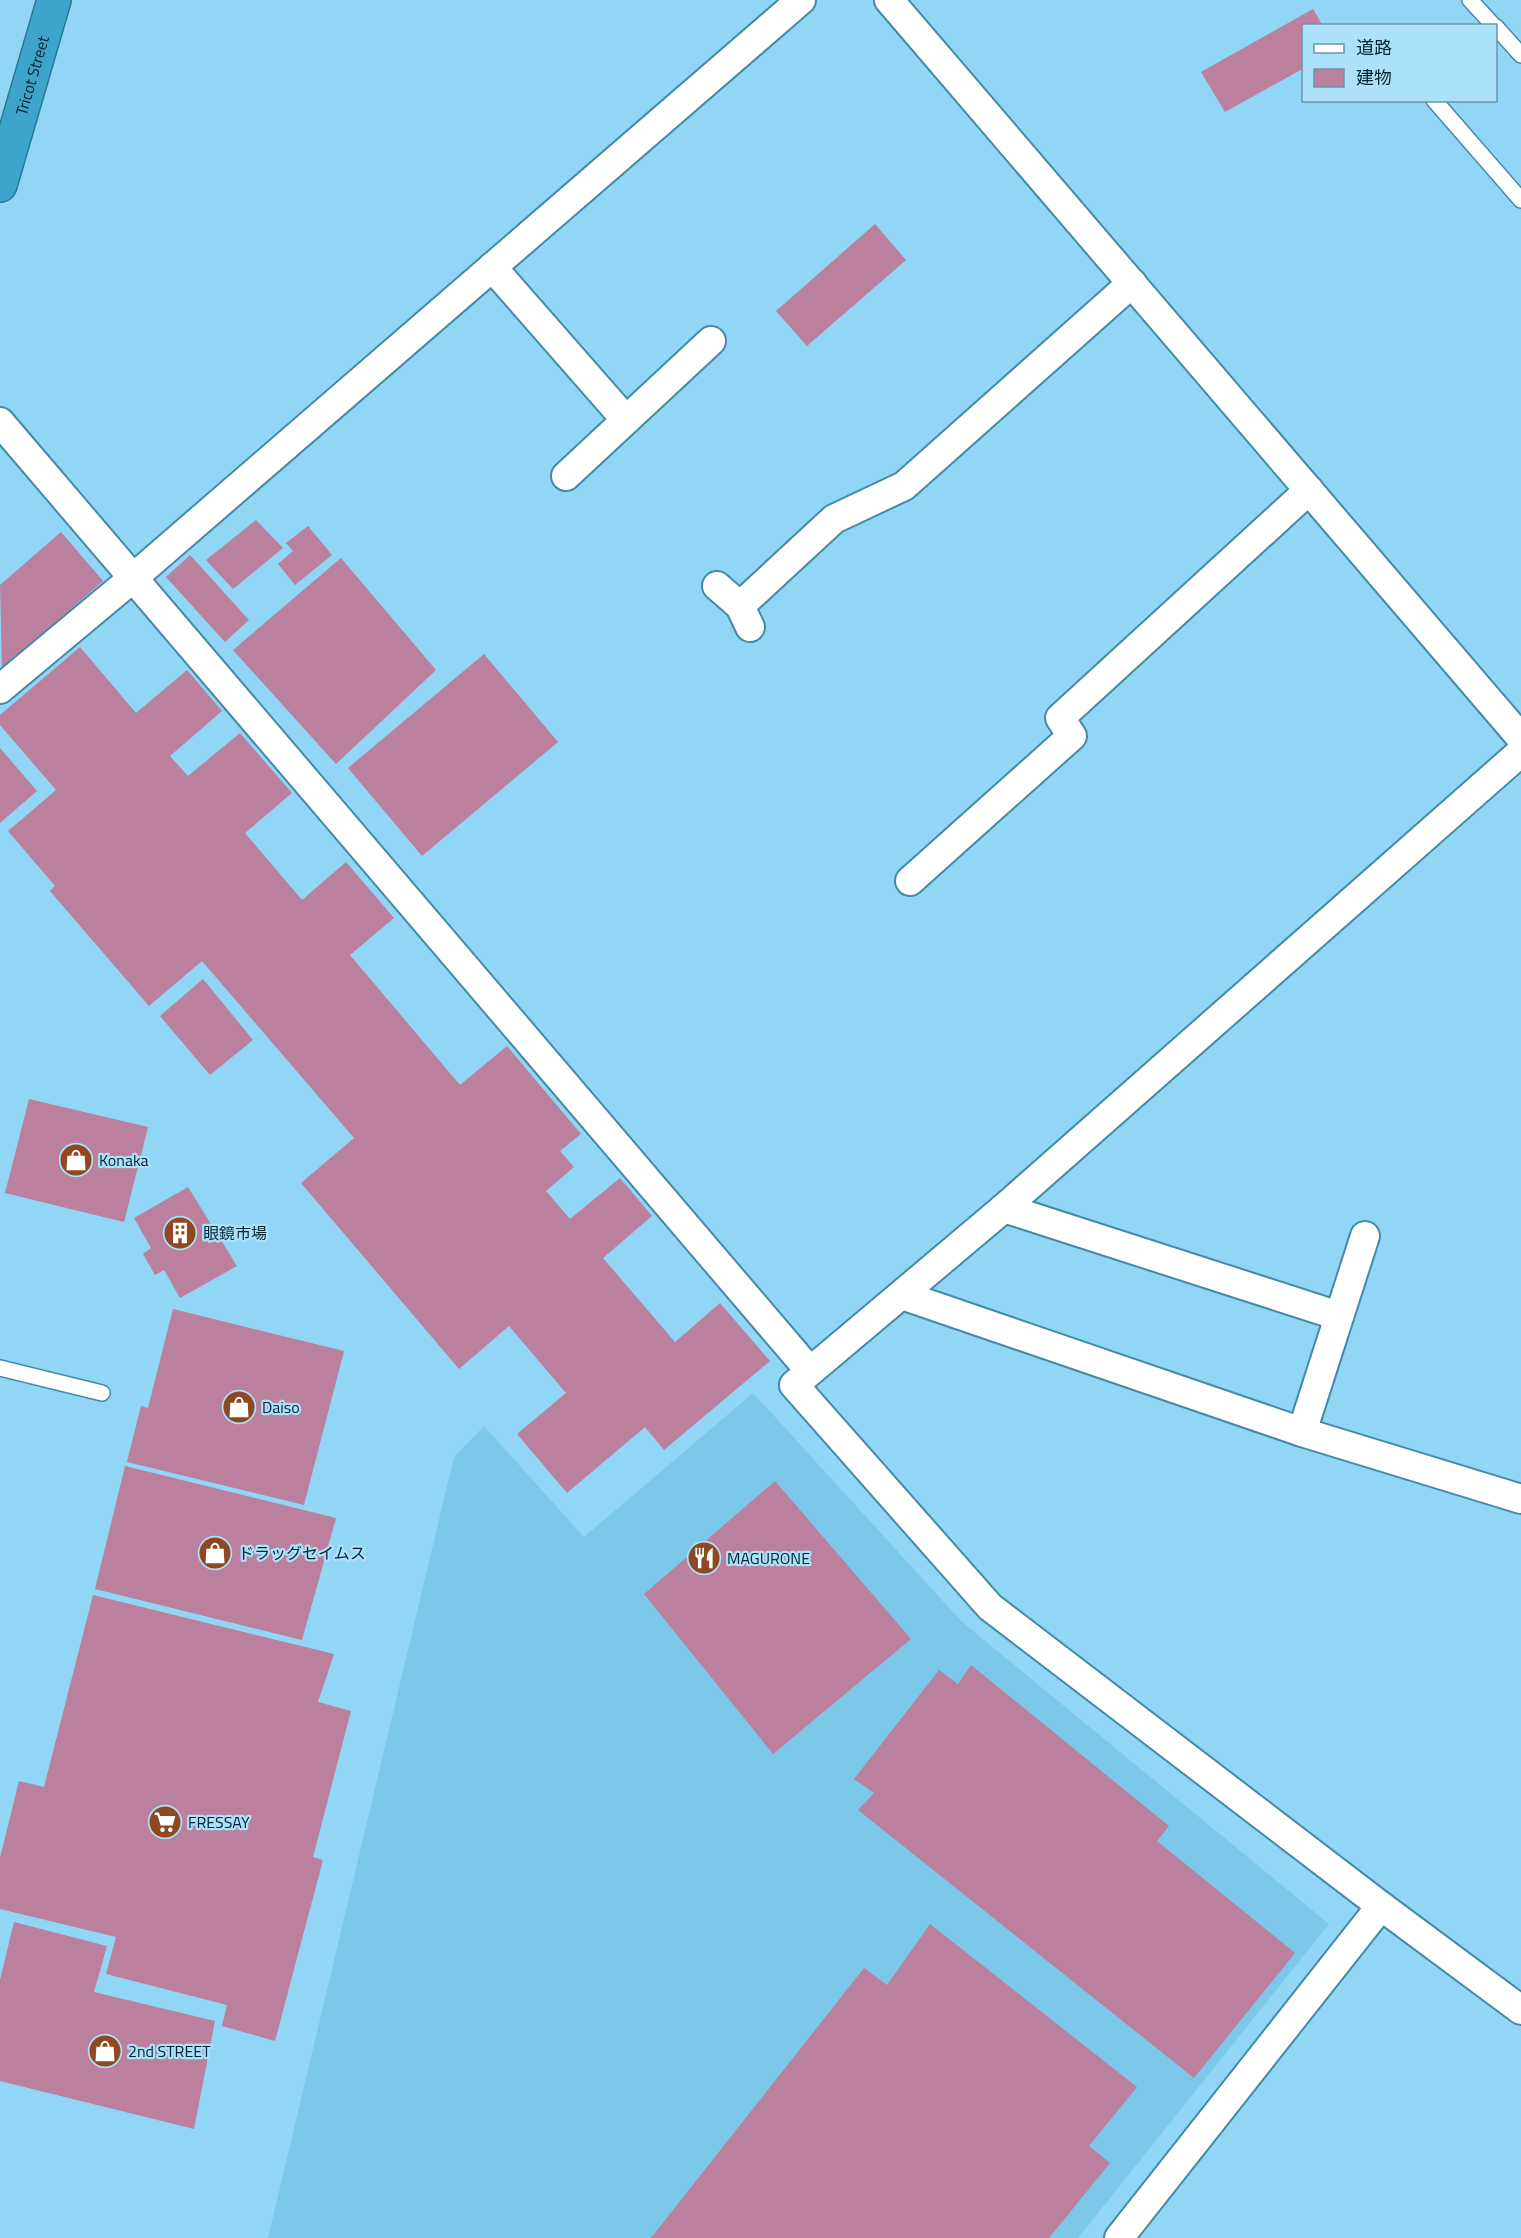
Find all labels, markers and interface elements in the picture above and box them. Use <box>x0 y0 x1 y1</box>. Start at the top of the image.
legend <box>1302 24 1497 102</box>
street label: Tricot Street <box>9 33 55 118</box>
text: 道路 <box>1356 34 1392 61</box>
text: 建物 <box>1356 64 1392 91</box>
shop icon: Konaka <box>58 1142 94 1178</box>
place label: Konaka <box>99 1148 149 1172</box>
building icon: 眼鏡市場 <box>162 1215 198 1251</box>
place label: 眼鏡市場 <box>203 1221 267 1245</box>
shop icon: Daiso <box>221 1389 257 1425</box>
place label: Daiso <box>262 1395 300 1419</box>
shop icon: ドラッグセイムス <box>197 1535 233 1571</box>
restaurant icon: MAGURONE <box>686 1540 722 1576</box>
place label: ドラッグセイムス <box>238 1541 366 1565</box>
place label: MAGURONE <box>727 1546 810 1570</box>
supermarket icon: FRESSAY <box>147 1804 183 1840</box>
place label: FRESSAY <box>188 1810 250 1834</box>
shop icon: 2nd STREET <box>87 2033 123 2069</box>
place label: 2nd STREET <box>128 2039 211 2063</box>

